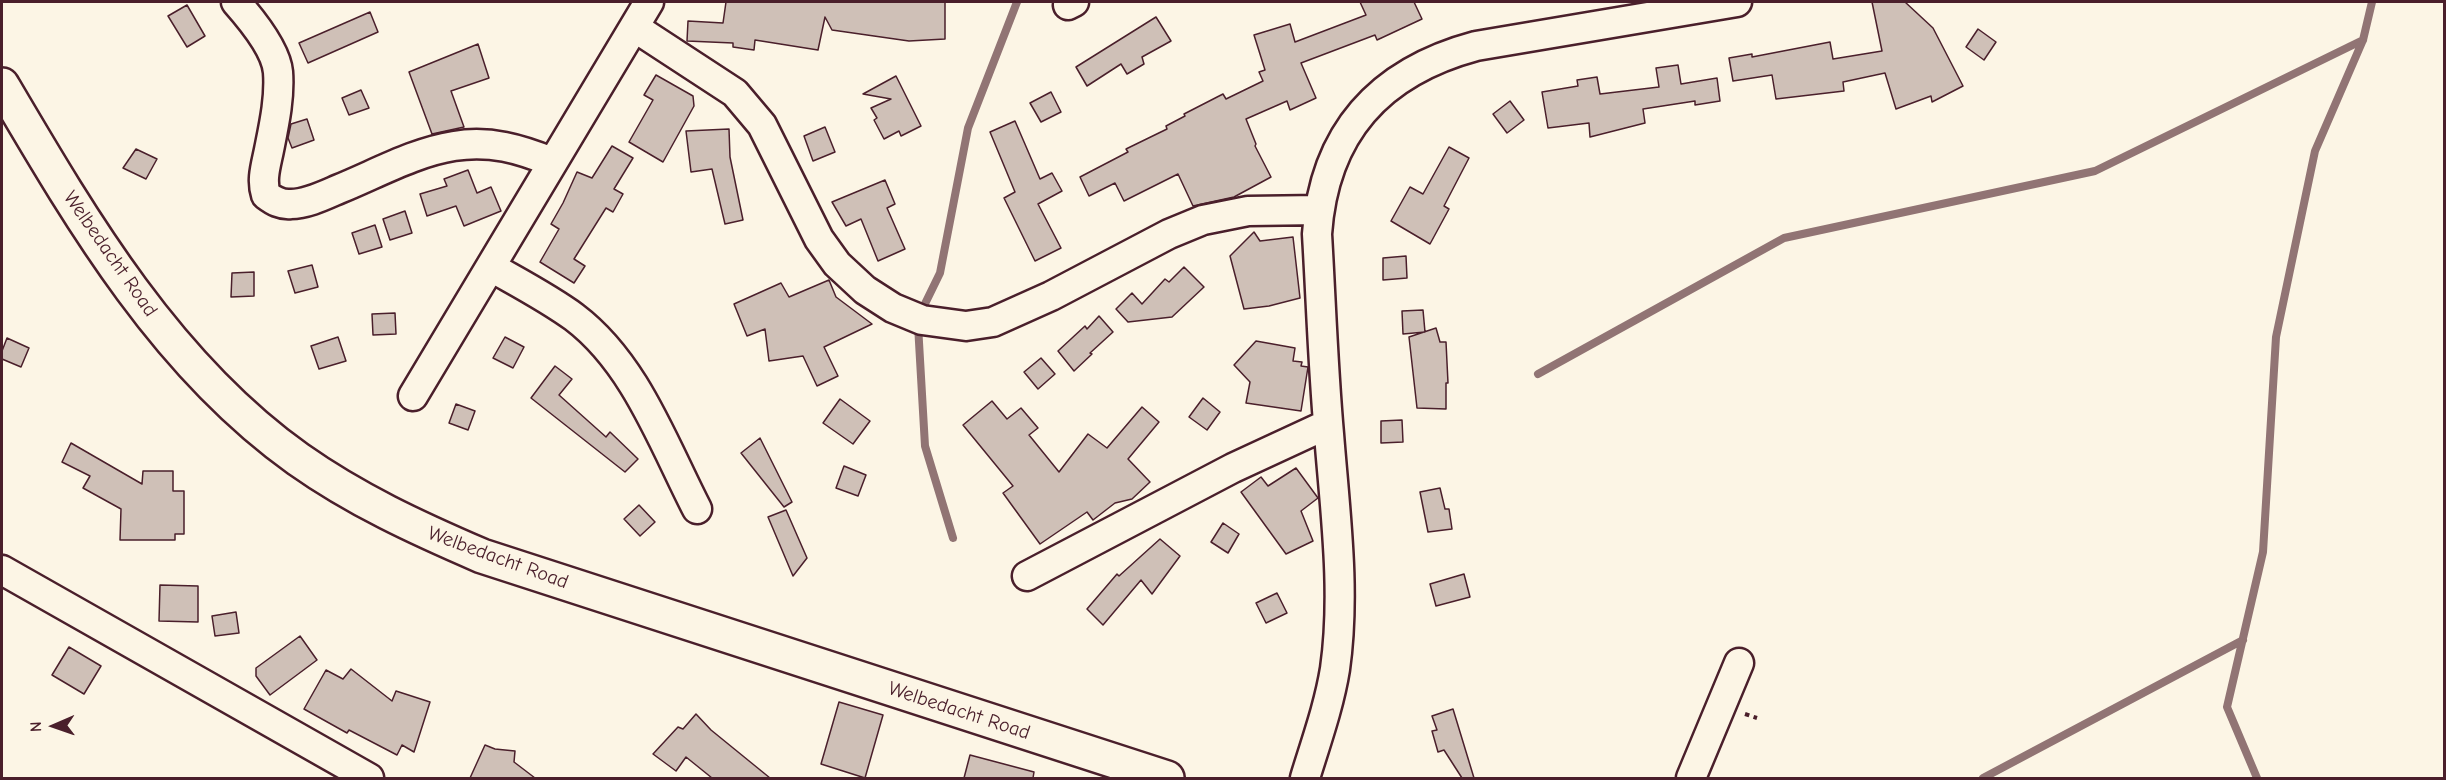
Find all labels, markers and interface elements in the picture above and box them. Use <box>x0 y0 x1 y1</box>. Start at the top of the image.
street label: Welbedacht Road <box>58 187 162 321</box>
street label: Welbedacht Road <box>424 521 572 595</box>
street label: Welbedacht Road <box>885 677 1033 745</box>
north arrow <box>24 696 84 756</box>
text: N <box>27 721 45 732</box>

